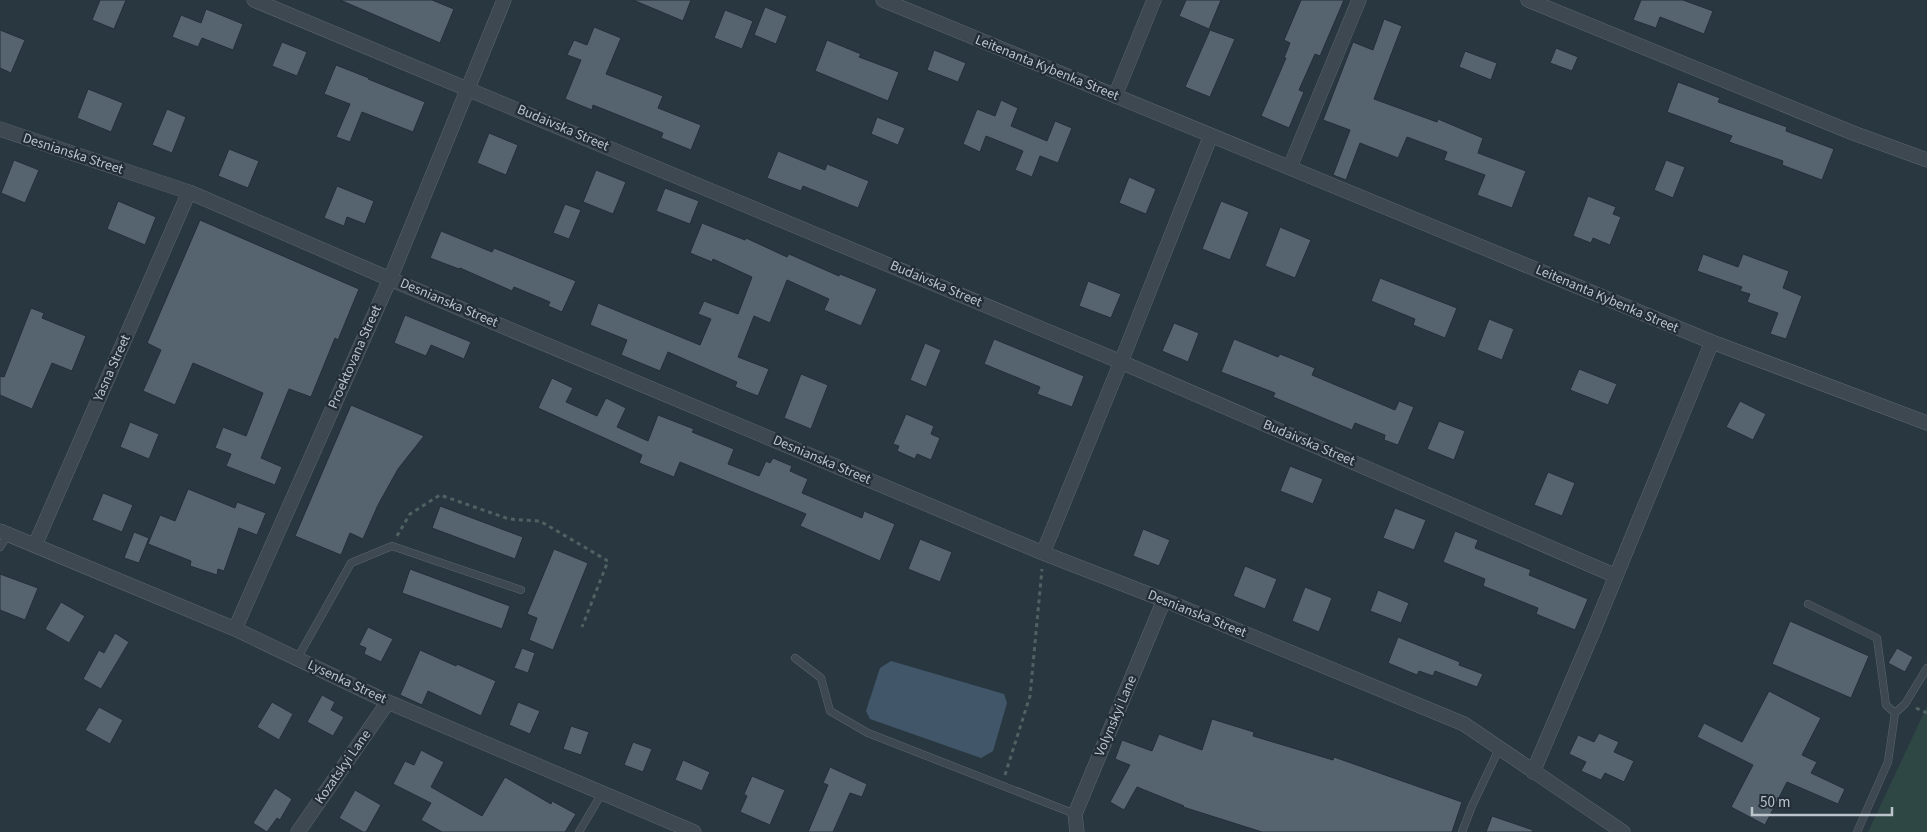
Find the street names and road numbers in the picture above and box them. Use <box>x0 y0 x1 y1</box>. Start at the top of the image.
street label: Leitenanta Kybenka Street <box>972 30 1122 106</box>
street label: Budaivska Street <box>514 100 612 157</box>
street label: Desnianska Street <box>20 128 126 180</box>
street label: Budaivska Street <box>887 256 985 313</box>
street label: Leitenanta Kybenka Street <box>1532 260 1682 338</box>
street label: Desnianska Street <box>397 273 501 333</box>
street label: Proektovana Street <box>323 302 387 412</box>
street label: Yasna Street <box>88 331 136 406</box>
street label: Budaivska Street <box>1260 415 1358 472</box>
street label: Desnianska Street <box>770 430 874 490</box>
street label: Desnianska Street <box>1145 585 1250 643</box>
street label: Lysenka Street <box>304 655 390 709</box>
street label: Volynskyi Lane <box>1090 672 1142 760</box>
street label: Kozatskyi Lane <box>310 726 376 808</box>

